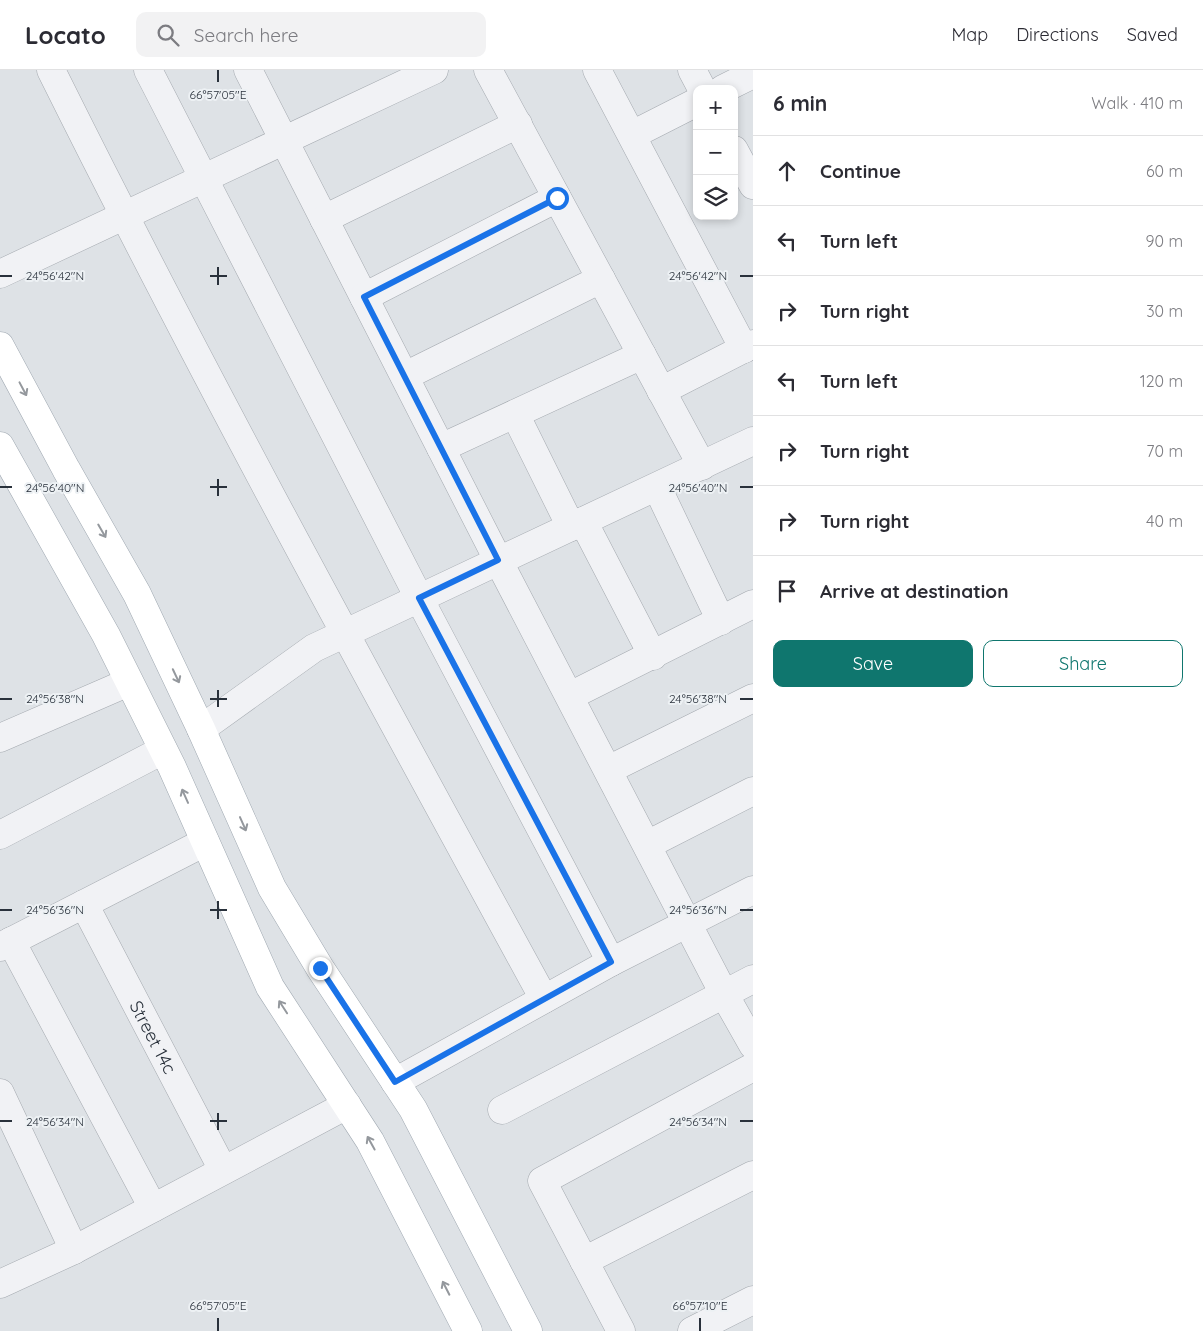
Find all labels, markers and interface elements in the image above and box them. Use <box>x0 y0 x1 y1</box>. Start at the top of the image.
search box <box>136 12 486 57</box>
text: Locato <box>25 20 106 50</box>
icon: search <box>154 21 182 49</box>
text: Search here <box>194 23 299 47</box>
text: Map <box>951 23 988 46</box>
text: Directions <box>1016 23 1099 46</box>
text: Saved <box>1127 23 1178 46</box>
map controls <box>693 85 738 220</box>
button: + <box>693 85 738 130</box>
text: 66°57'05"E <box>189 87 247 102</box>
text: 6 min <box>773 90 827 116</box>
text: Walk · 410 m <box>1091 93 1183 113</box>
button: − <box>693 130 738 175</box>
icon: ahead <box>773 157 801 185</box>
text: Continue <box>820 159 901 183</box>
text: 60 m <box>1146 161 1183 181</box>
button: layers <box>693 175 738 220</box>
route start <box>546 187 569 210</box>
icon: left <box>773 227 801 255</box>
text: Turn left <box>820 229 898 253</box>
text: 90 m <box>1146 231 1183 251</box>
text: 24°56'42"N <box>26 268 84 283</box>
text: 24°56'42"N <box>669 268 727 283</box>
icon: right <box>773 297 801 325</box>
text: Turn right <box>820 299 909 323</box>
text: 30 m <box>1146 301 1183 321</box>
icon: left <box>773 367 801 395</box>
text: Turn left <box>820 369 898 393</box>
text: 120 m <box>1140 371 1183 391</box>
one-way arrow <box>19 381 28 396</box>
icon: right <box>773 437 801 465</box>
text: Turn right <box>820 439 909 463</box>
text: 70 m <box>1146 441 1183 461</box>
text: 24°56'40"N <box>26 480 84 495</box>
text: 24°56'40"N <box>669 480 727 495</box>
icon: right <box>773 507 801 535</box>
text: Turn right <box>820 509 909 533</box>
text: 40 m <box>1146 511 1183 531</box>
one-way arrow <box>97 524 107 538</box>
icon: arrive <box>773 577 801 605</box>
text: Arrive at destination <box>820 579 1009 603</box>
button: Save <box>773 640 973 687</box>
button: Share <box>983 640 1183 687</box>
one-way arrow <box>172 668 181 683</box>
text: 24°56'38"N <box>26 691 84 706</box>
text: 24°56'38"N <box>669 691 727 706</box>
one-way arrow <box>179 789 189 804</box>
one-way arrow <box>239 816 249 831</box>
text: 24°56'36"N <box>26 902 84 917</box>
text: 24°56'36"N <box>669 902 727 917</box>
route end <box>309 957 332 980</box>
street label: Street 14c <box>125 996 182 1077</box>
one-way arrow <box>278 1000 288 1014</box>
text: 24°56'34"N <box>26 1114 84 1129</box>
text: 24°56'34"N <box>669 1114 727 1129</box>
one-way arrow <box>366 1136 376 1151</box>
one-way arrow <box>441 1280 451 1295</box>
text: 66°57'05"E <box>189 1298 247 1313</box>
text: 66°57'10"E <box>673 1298 728 1313</box>

